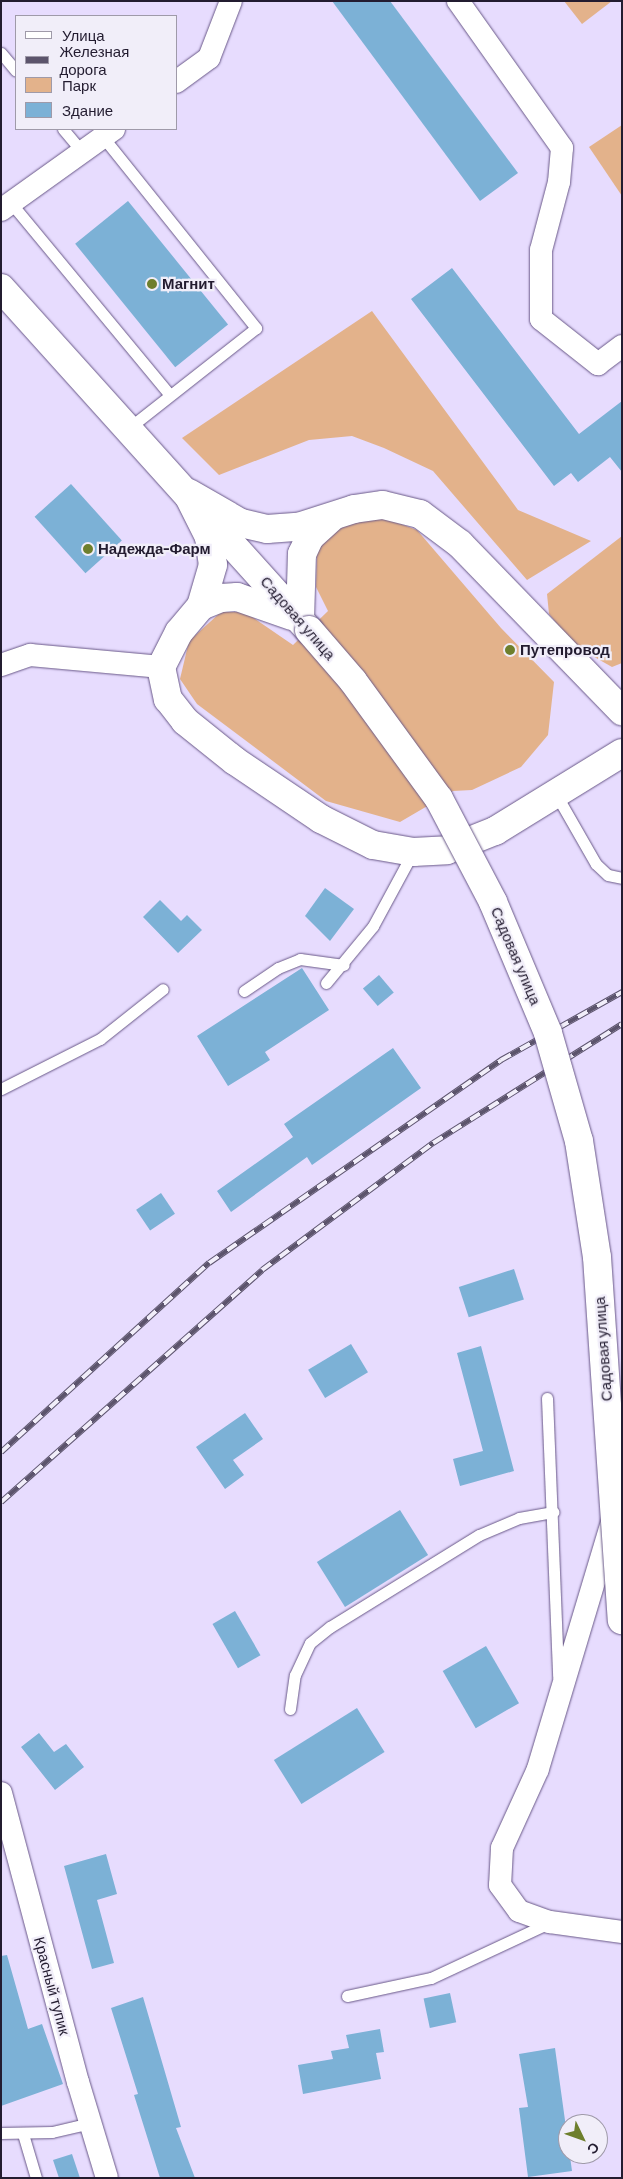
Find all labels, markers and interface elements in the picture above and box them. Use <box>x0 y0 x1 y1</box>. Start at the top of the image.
legend <box>15 15 178 130</box>
text: Улица <box>62 26 105 44</box>
text: Железная дорога <box>59 42 129 78</box>
text: Парк <box>62 76 96 94</box>
text: Здание <box>62 101 113 119</box>
place label: Магнит <box>162 275 215 293</box>
marker: Магнит <box>146 278 158 290</box>
place label: Надежда-Фарм <box>98 540 211 558</box>
marker: Надежда-Фарм <box>82 543 94 555</box>
street label: Садовая улица <box>257 572 339 664</box>
place label: Путепровод <box>520 641 610 659</box>
marker: Путепровод <box>504 644 516 656</box>
street label: Садовая улица <box>487 904 545 1008</box>
street label: Садовая улица <box>590 1296 616 1402</box>
street label: Красный тупик <box>30 1935 74 2037</box>
north arrow <box>558 2114 608 2164</box>
text: С <box>584 2139 603 2158</box>

